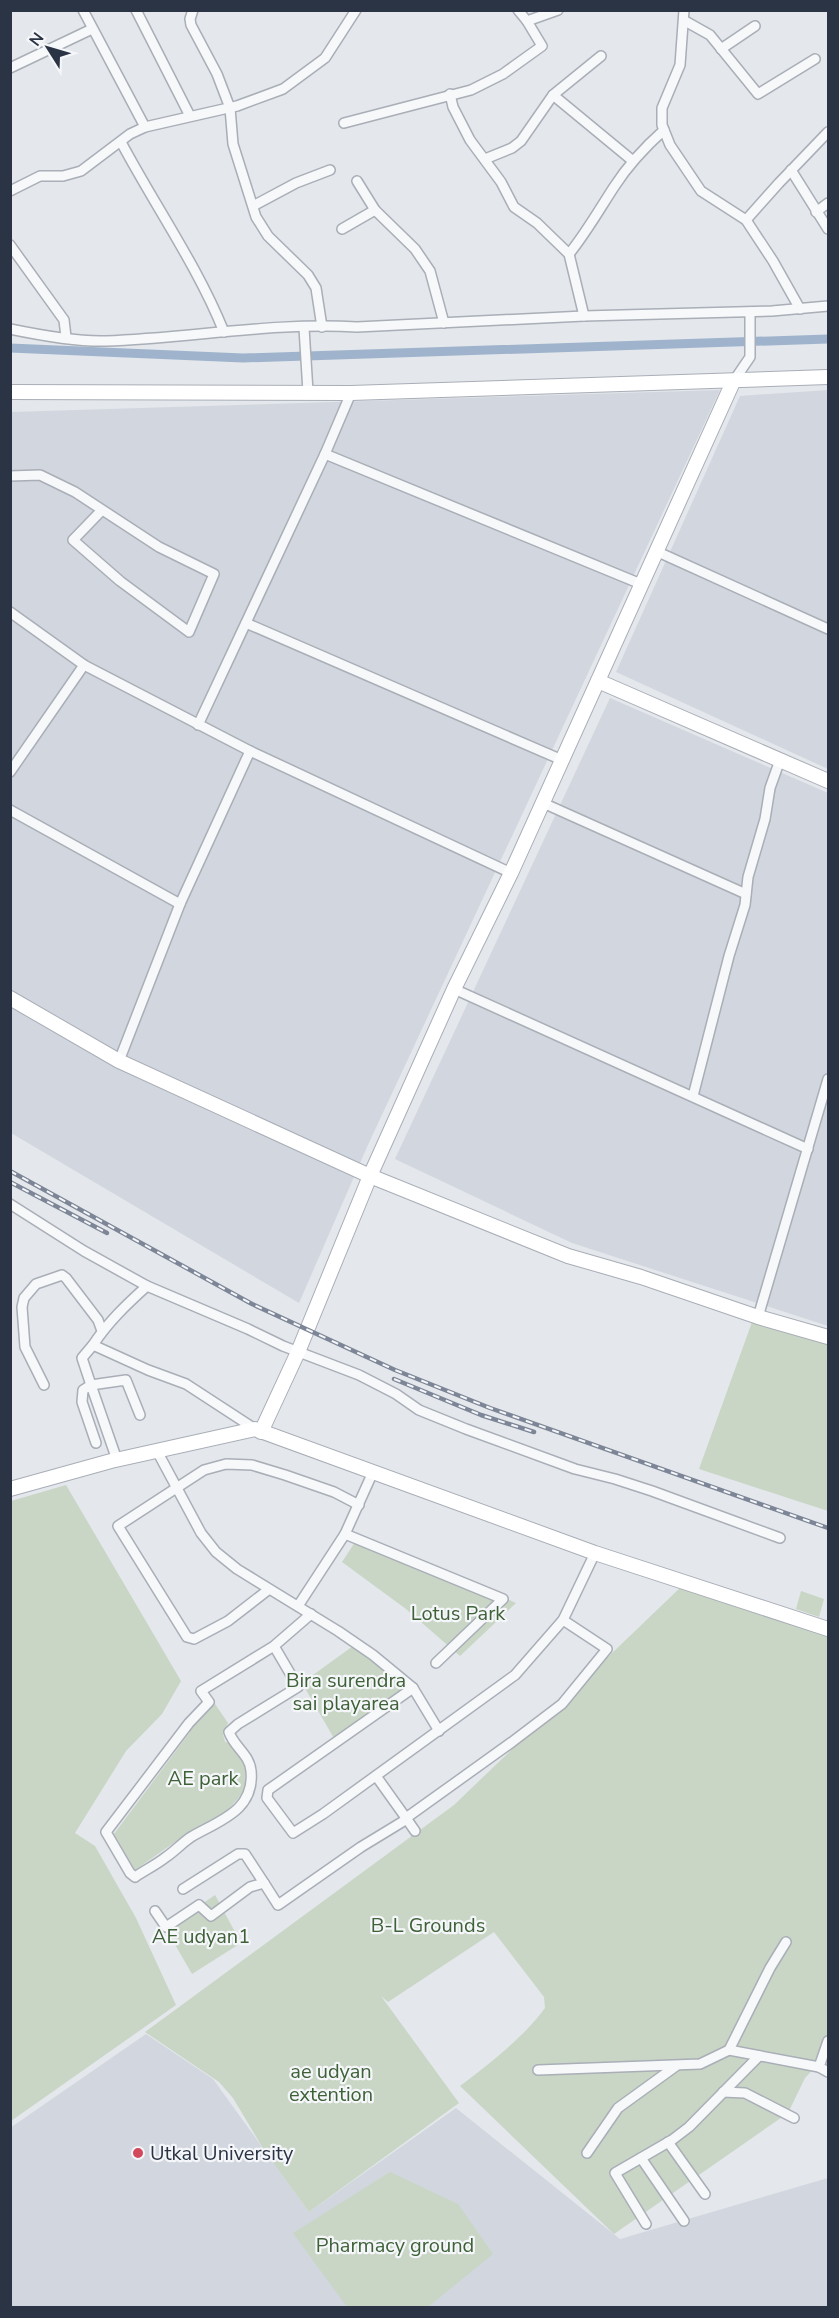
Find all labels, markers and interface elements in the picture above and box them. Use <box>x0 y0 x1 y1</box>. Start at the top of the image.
north arrow <box>18 18 78 78</box>
text: N <box>24 28 49 51</box>
park label: Lotus Park <box>411 1600 506 1627</box>
park label: Bira surendra sai playarea <box>286 1667 406 1717</box>
park label: AE park <box>168 1765 239 1792</box>
park label: B-L Grounds <box>371 1912 485 1939</box>
park label: AE udyan1 <box>152 1923 250 1950</box>
park label: ae udyan extention <box>289 2058 373 2108</box>
place label: Utkal University <box>150 2140 294 2167</box>
marker: Utkal University <box>131 2146 145 2160</box>
park label: Pharmacy ground <box>316 2232 474 2259</box>

